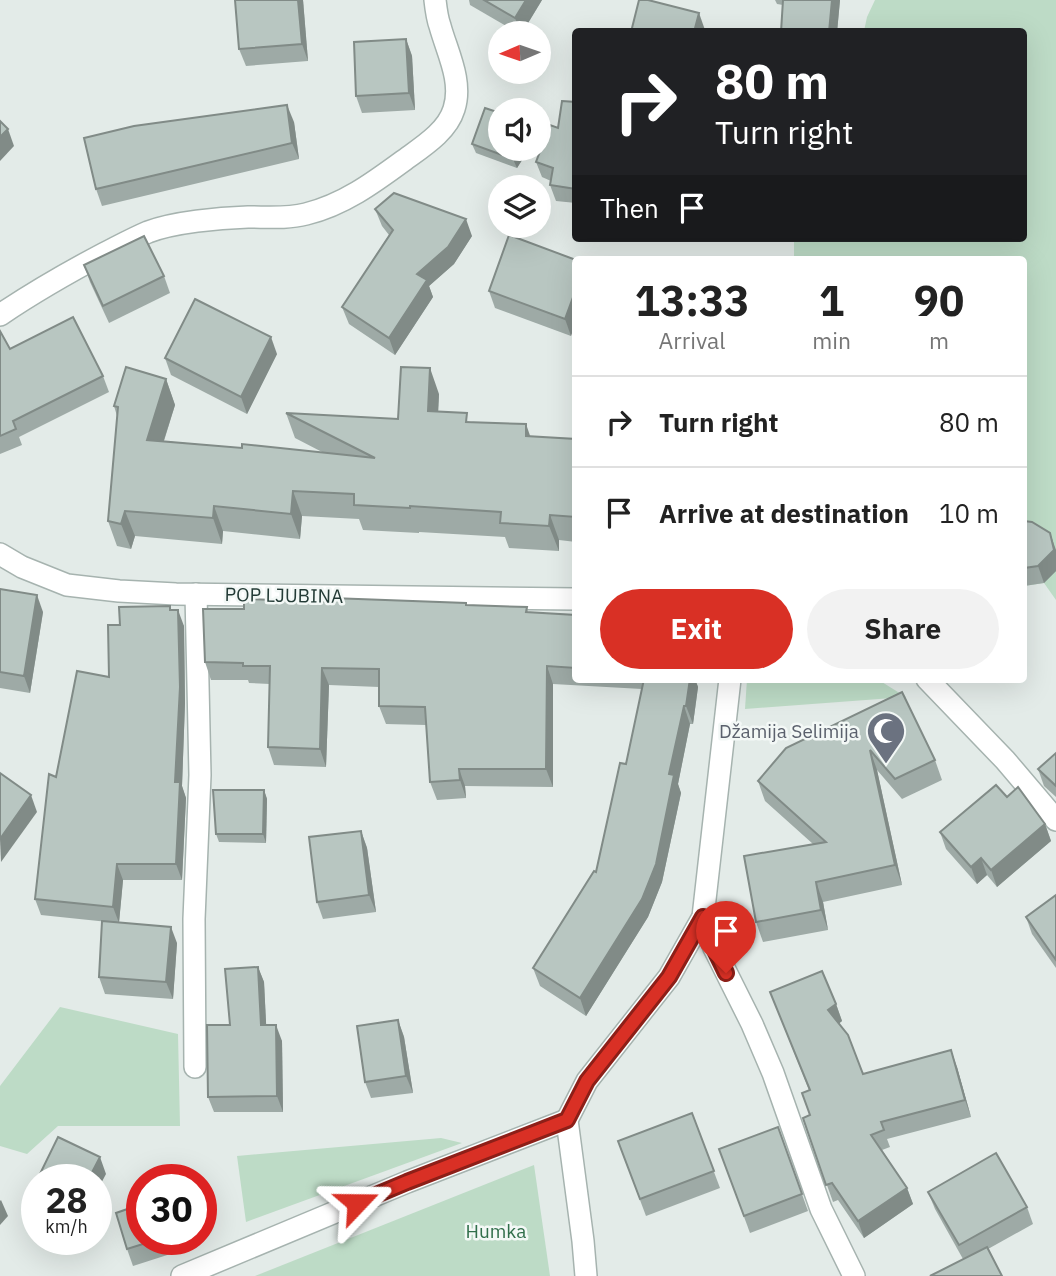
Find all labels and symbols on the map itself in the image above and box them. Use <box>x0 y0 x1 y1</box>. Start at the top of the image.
north arrow <box>488 21 551 84</box>
street label: POP LJUBINA <box>224 582 344 608</box>
mosque icon: Džamija Selimija <box>865 710 907 765</box>
place label: Džamija Selimija <box>719 719 859 743</box>
pin <box>696 901 756 973</box>
speed limit sign: 30 <box>126 1164 217 1255</box>
position arrow <box>320 1166 394 1240</box>
park label: Humka <box>466 1219 526 1243</box>

